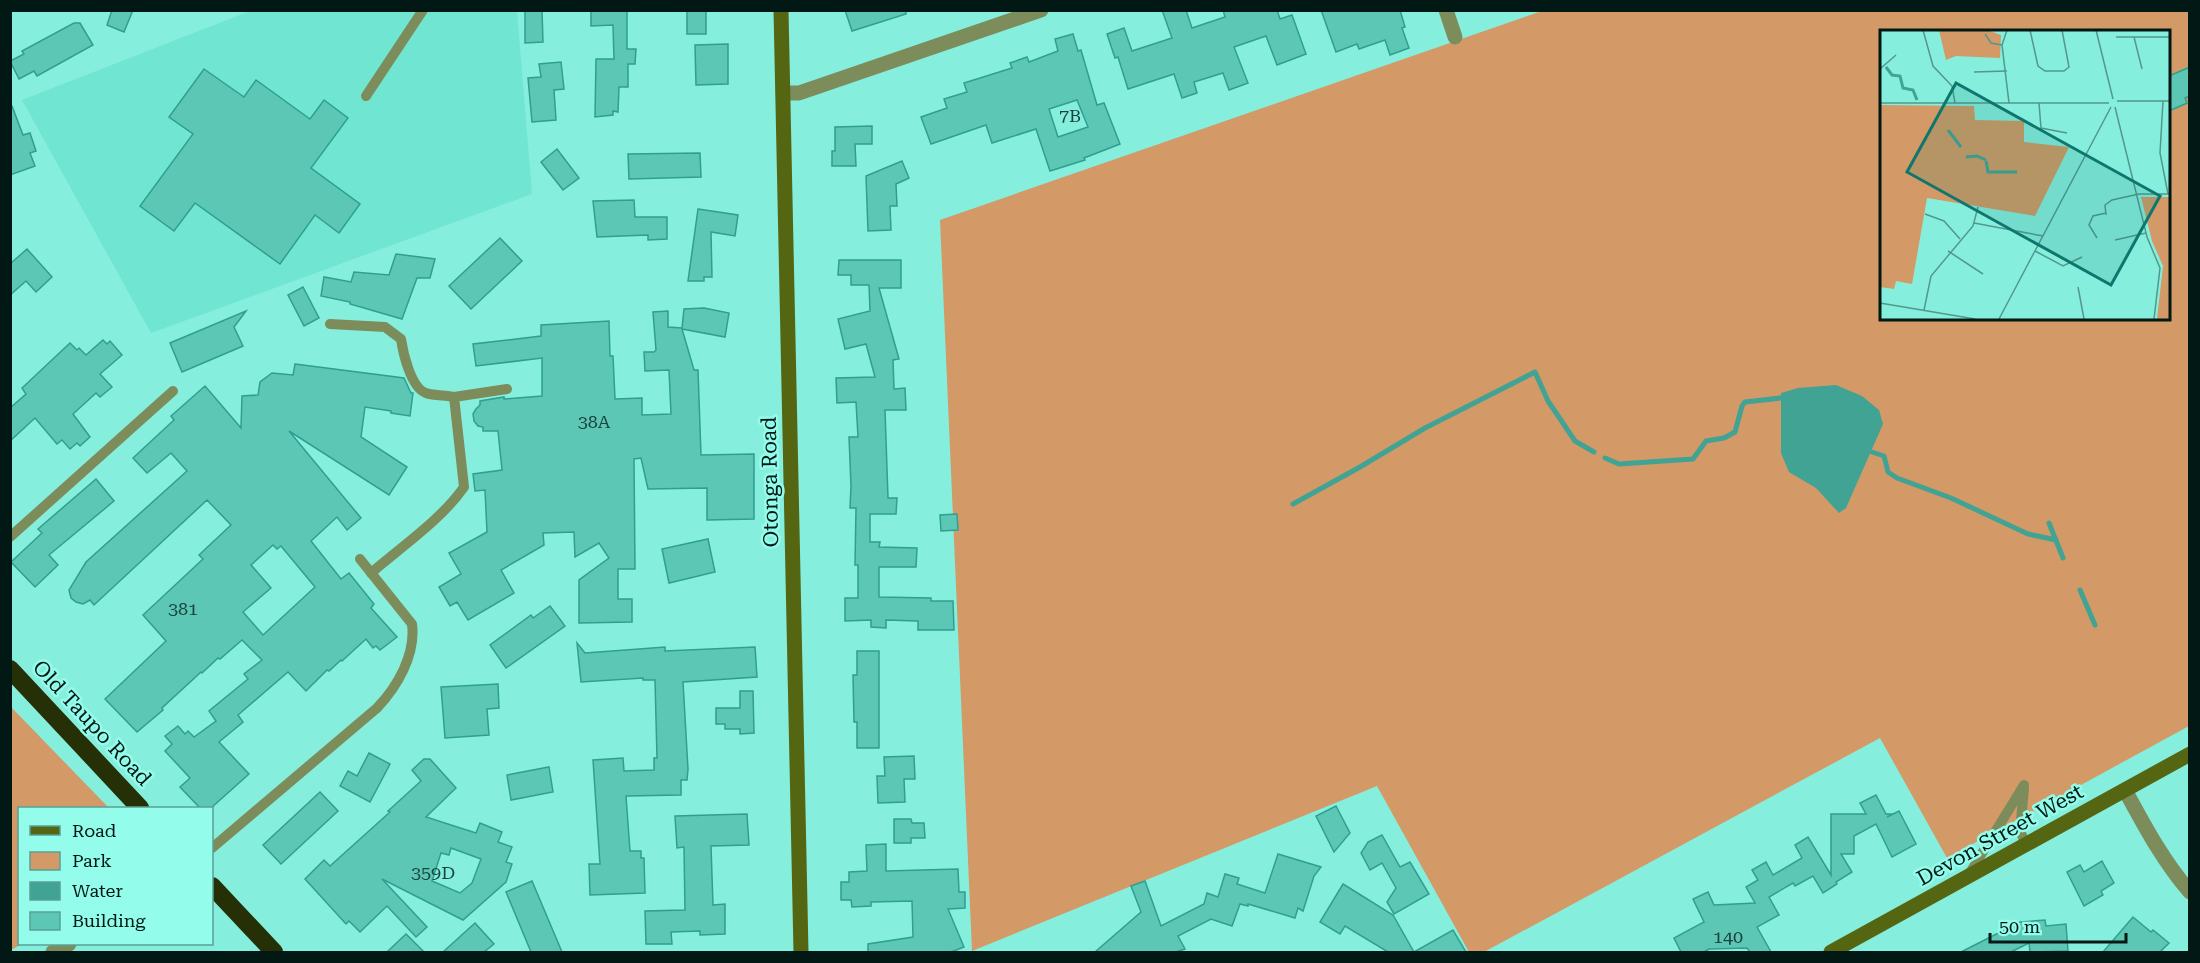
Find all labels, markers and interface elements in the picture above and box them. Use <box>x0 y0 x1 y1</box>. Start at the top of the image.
inset map <box>1880 30 2170 320</box>
house number: 7B <box>1059 105 1081 126</box>
house number: 38A <box>578 411 611 432</box>
street label: Otonga Road <box>757 416 783 548</box>
house number: 381 <box>168 598 198 619</box>
street label: Old Taupo Road <box>28 655 157 791</box>
street label: Devon Street West <box>1913 779 2087 891</box>
legend <box>18 807 213 945</box>
text: Road <box>72 820 117 841</box>
text: Park <box>72 850 112 871</box>
house number: 359D <box>411 862 455 883</box>
text: Water <box>72 880 123 901</box>
scale bar <box>1990 906 2126 944</box>
text: Building <box>72 910 146 931</box>
text: 50 m <box>1999 916 2040 937</box>
house number: 140 <box>1713 926 1743 947</box>

